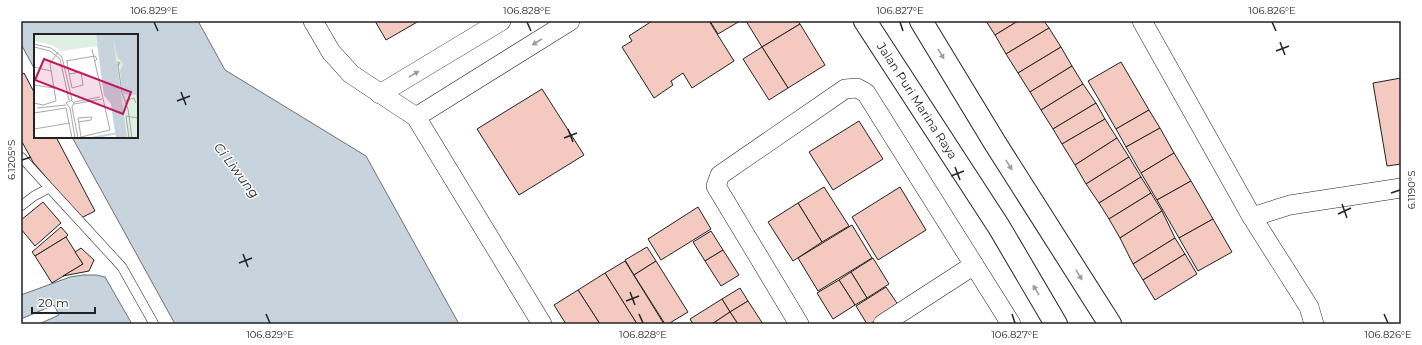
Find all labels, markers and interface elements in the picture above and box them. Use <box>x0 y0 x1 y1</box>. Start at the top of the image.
text: 106.829°E <box>130 4 178 17</box>
text: 106.828°E <box>503 4 551 17</box>
text: 106.827°E <box>876 4 924 17</box>
text: 106.826°E <box>1248 4 1296 17</box>
inset map <box>34 34 138 138</box>
one-way arrow <box>531 38 543 45</box>
street label: Jalan Puri Marina Raya <box>874 39 961 162</box>
one-way arrow <box>937 49 945 59</box>
one-way arrow <box>409 70 419 78</box>
water label: Ci Liwung <box>211 139 263 201</box>
text: 6.1205°S <box>5 140 18 180</box>
one-way arrow <box>1005 160 1013 170</box>
text: 6.1190°S <box>1405 171 1418 209</box>
one-way arrow <box>1075 270 1083 280</box>
one-way arrow <box>1032 284 1039 296</box>
scale bar <box>32 289 95 315</box>
text: 20 m <box>38 295 69 310</box>
text: 106.829°E <box>246 328 294 341</box>
text: 106.828°E <box>619 328 667 341</box>
text: 106.827°E <box>991 328 1039 341</box>
text: 106.826°E <box>1364 328 1412 341</box>

